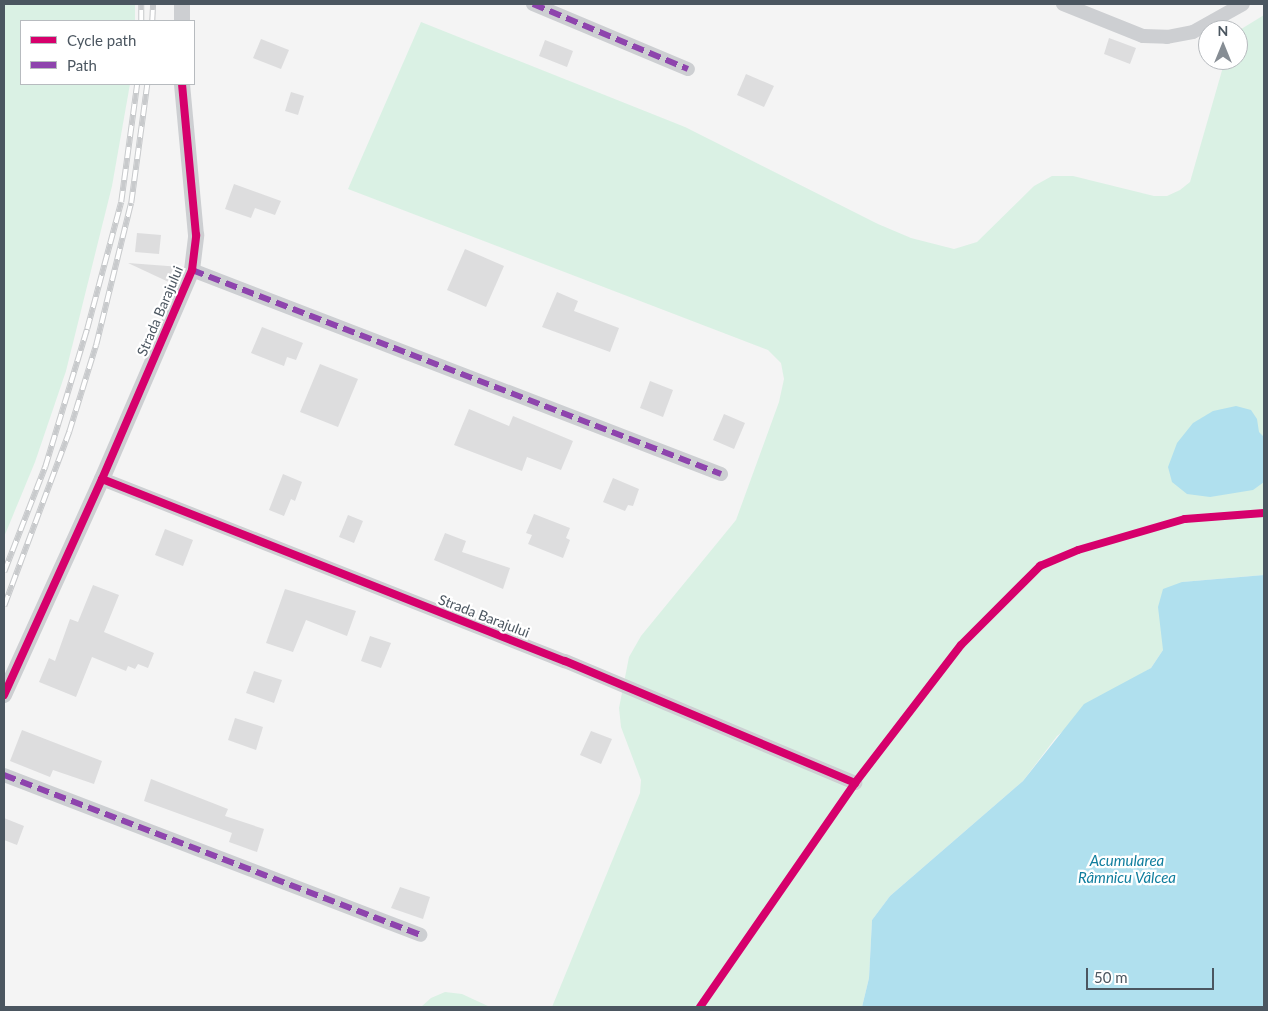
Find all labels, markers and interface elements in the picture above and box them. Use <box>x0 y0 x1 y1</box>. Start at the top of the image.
legend <box>20 20 195 85</box>
north arrow <box>1198 20 1248 70</box>
text: N <box>1218 22 1228 39</box>
text: Cycle path <box>67 31 136 49</box>
text: Path <box>67 56 97 74</box>
street label: Strada Barajului <box>133 263 187 359</box>
street label: Strada Barajului <box>436 591 532 641</box>
water label: Acumularea Râmnicu Vâlcea <box>1078 851 1176 886</box>
scale bar <box>1088 958 1216 990</box>
text: 50 m <box>1094 968 1128 986</box>

